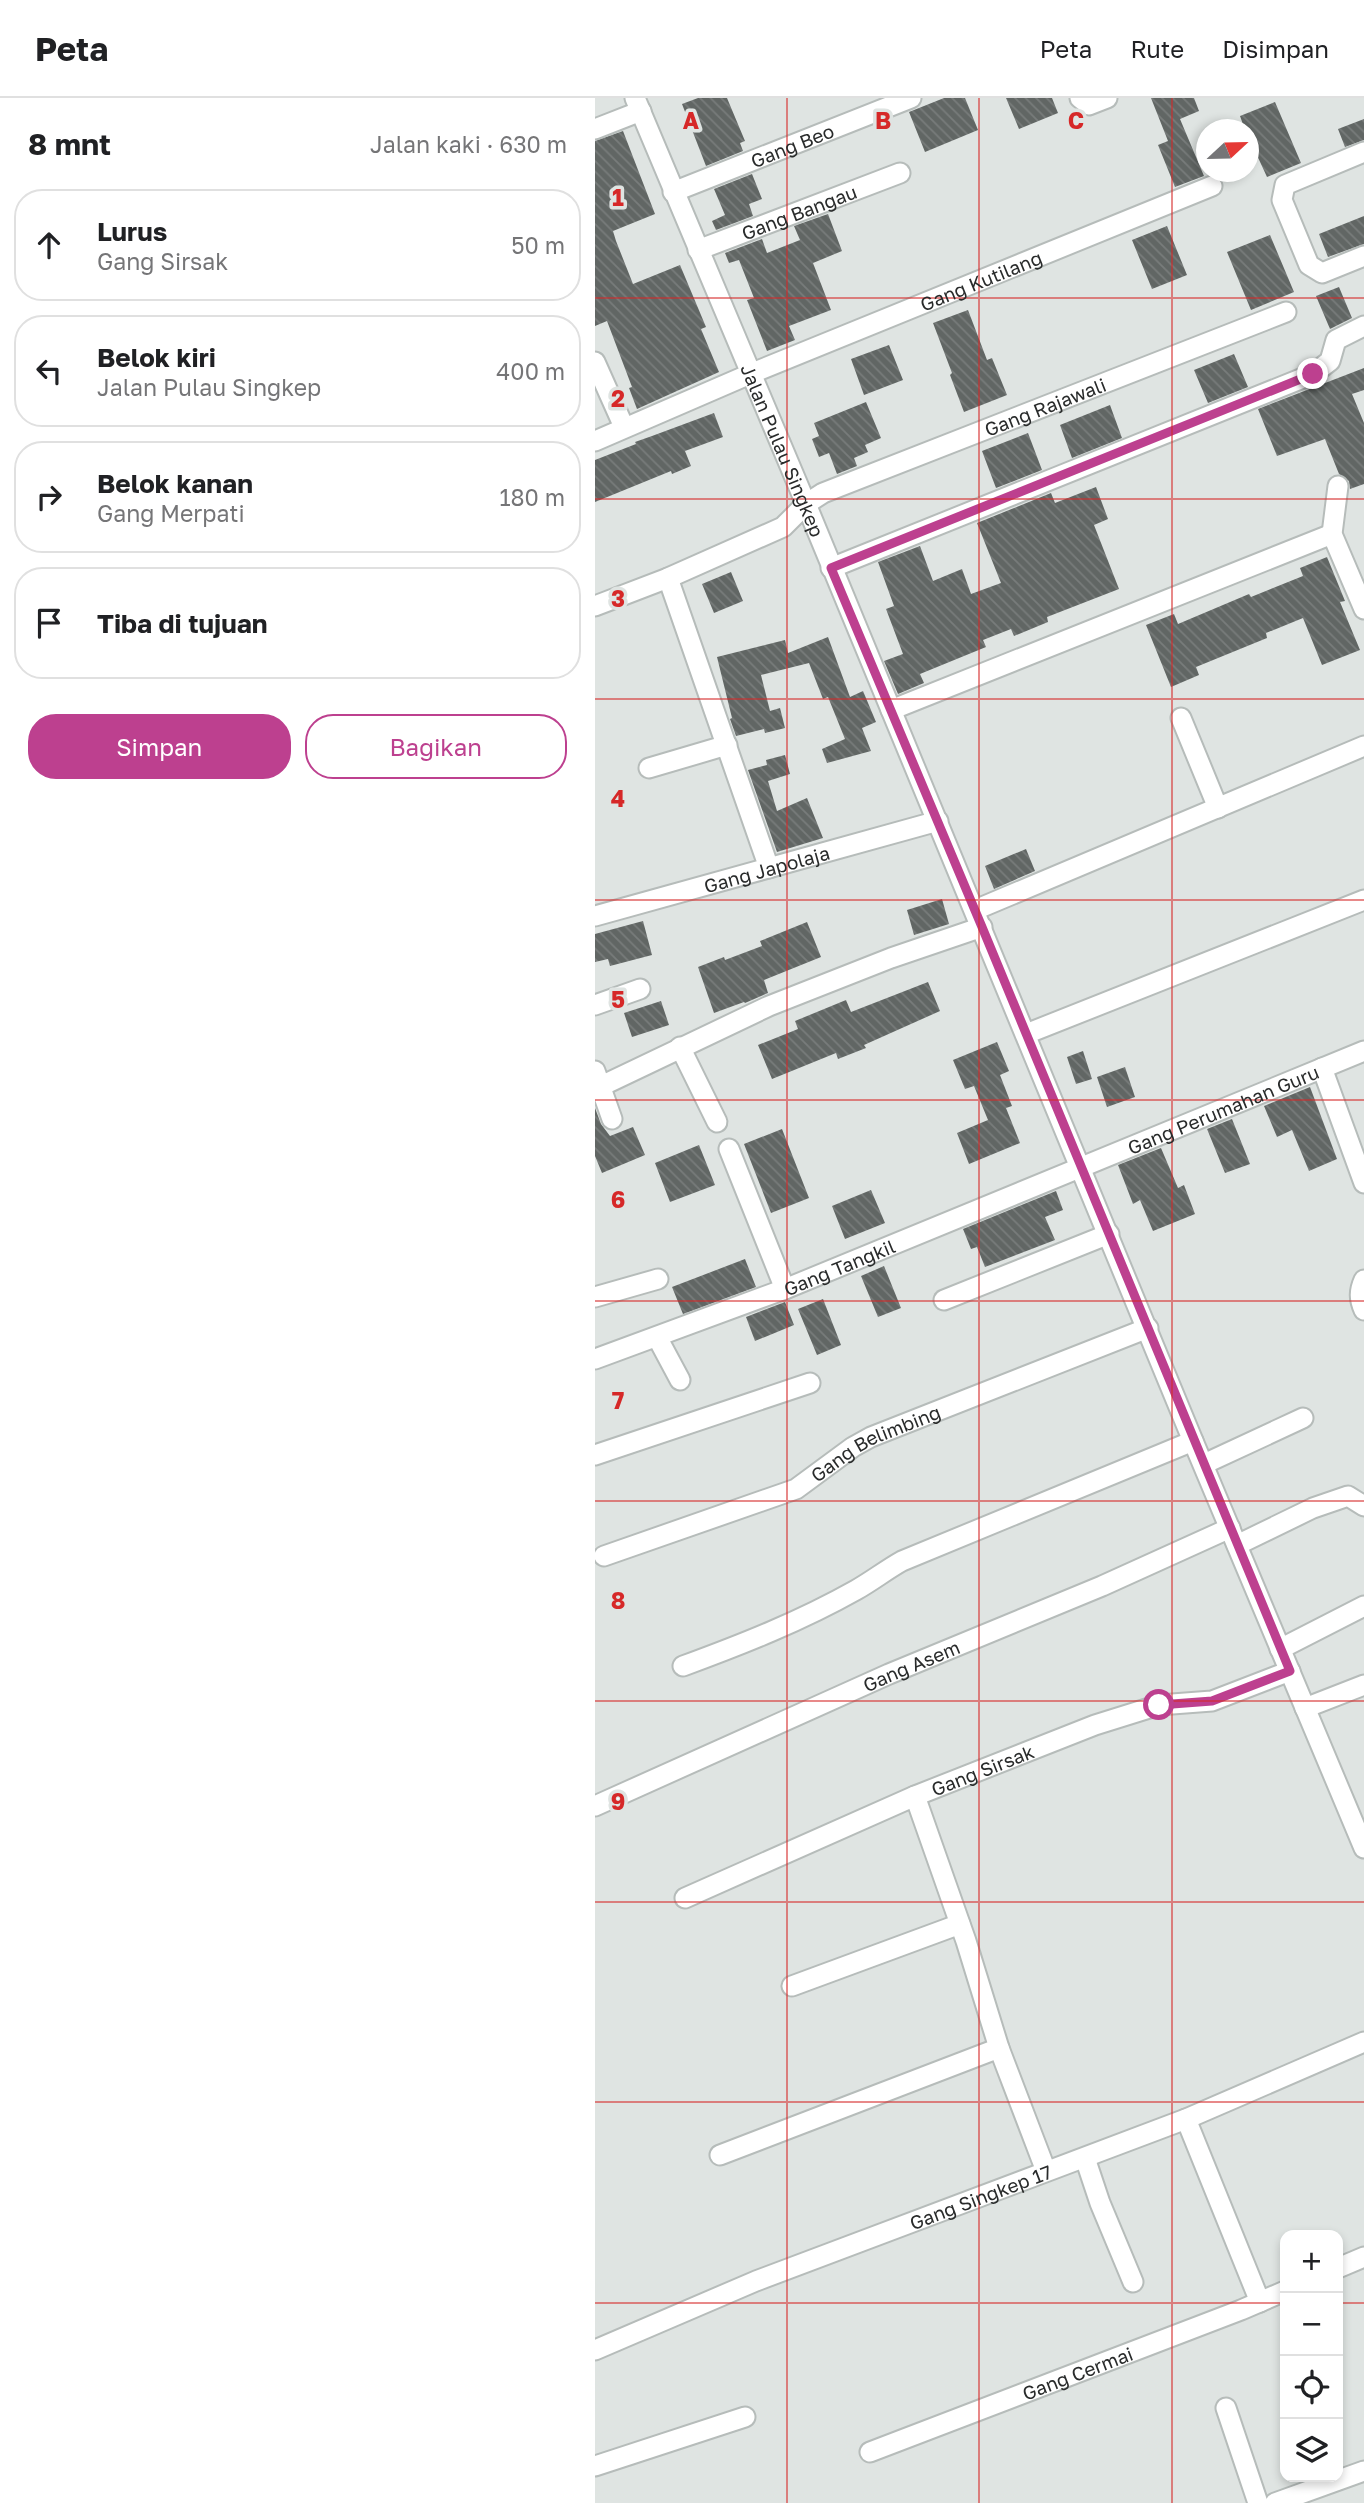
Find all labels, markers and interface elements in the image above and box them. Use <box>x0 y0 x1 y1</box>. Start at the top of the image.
text: Peta <box>35 29 108 68</box>
text: Peta <box>1040 34 1092 63</box>
text: Rute <box>1130 34 1184 63</box>
text: Disimpan <box>1222 34 1329 63</box>
text: A <box>683 106 700 134</box>
text: B <box>875 106 891 134</box>
text: C <box>1068 106 1084 134</box>
street label: Gang Beo <box>747 118 837 172</box>
north arrow <box>1196 119 1259 182</box>
text: 8 mnt <box>28 126 111 162</box>
text: Jalan kaki · 630 m <box>370 130 567 158</box>
street label: Gang Bangau <box>738 179 860 244</box>
text: 1 <box>612 183 624 211</box>
text: Lurus <box>97 216 167 247</box>
icon: ahead <box>30 226 68 264</box>
text: 50 m <box>511 231 565 259</box>
street label: Gang Kutilang <box>916 245 1045 315</box>
text: Gang Sirsak <box>97 247 228 275</box>
text: Belok kiri <box>97 342 216 373</box>
icon: left <box>30 352 68 390</box>
text: 400 m <box>496 357 565 385</box>
route end <box>1297 358 1328 389</box>
street label: Jalan Pulau Singkep <box>737 360 830 540</box>
street label: Gang Rajawali <box>981 372 1109 440</box>
text: Jalan Pulau Singkep <box>97 373 321 401</box>
text: 2 <box>611 384 625 412</box>
text: Belok kanan <box>97 468 253 499</box>
icon: right <box>30 478 68 516</box>
text: 180 m <box>499 483 565 511</box>
text: Gang Merpati <box>97 499 245 527</box>
text: 3 <box>611 584 625 612</box>
icon: arrive <box>30 604 68 642</box>
text: Tiba di tujuan <box>97 608 267 639</box>
button: Simpan <box>28 714 291 779</box>
button: Bagikan <box>305 714 567 779</box>
text: 4 <box>611 784 625 812</box>
street label: Gang Japolaja <box>701 840 832 897</box>
text: 5 <box>611 985 625 1013</box>
street label: Gang Perumahan Guru <box>1124 1059 1322 1159</box>
text: 6 <box>611 1185 625 1213</box>
street label: Gang Tangkil <box>780 1234 898 1300</box>
text: 7 <box>612 1386 624 1414</box>
street label: Gang Belimbing <box>806 1399 943 1486</box>
text: 8 <box>611 1586 625 1614</box>
street label: Gang Asem <box>859 1635 963 1696</box>
route start <box>1143 1689 1174 1720</box>
street label: Gang Sirsak <box>928 1739 1037 1800</box>
text: 9 <box>611 1787 625 1815</box>
street label: Gang Singkep 17 <box>906 2159 1055 2234</box>
map controls <box>1280 2230 1343 2482</box>
button: + <box>1280 2230 1343 2293</box>
button: − <box>1280 2293 1343 2356</box>
street label: Gang Cermai <box>1019 2341 1136 2404</box>
button: locate <box>1280 2356 1343 2419</box>
button: layers <box>1280 2419 1343 2482</box>

